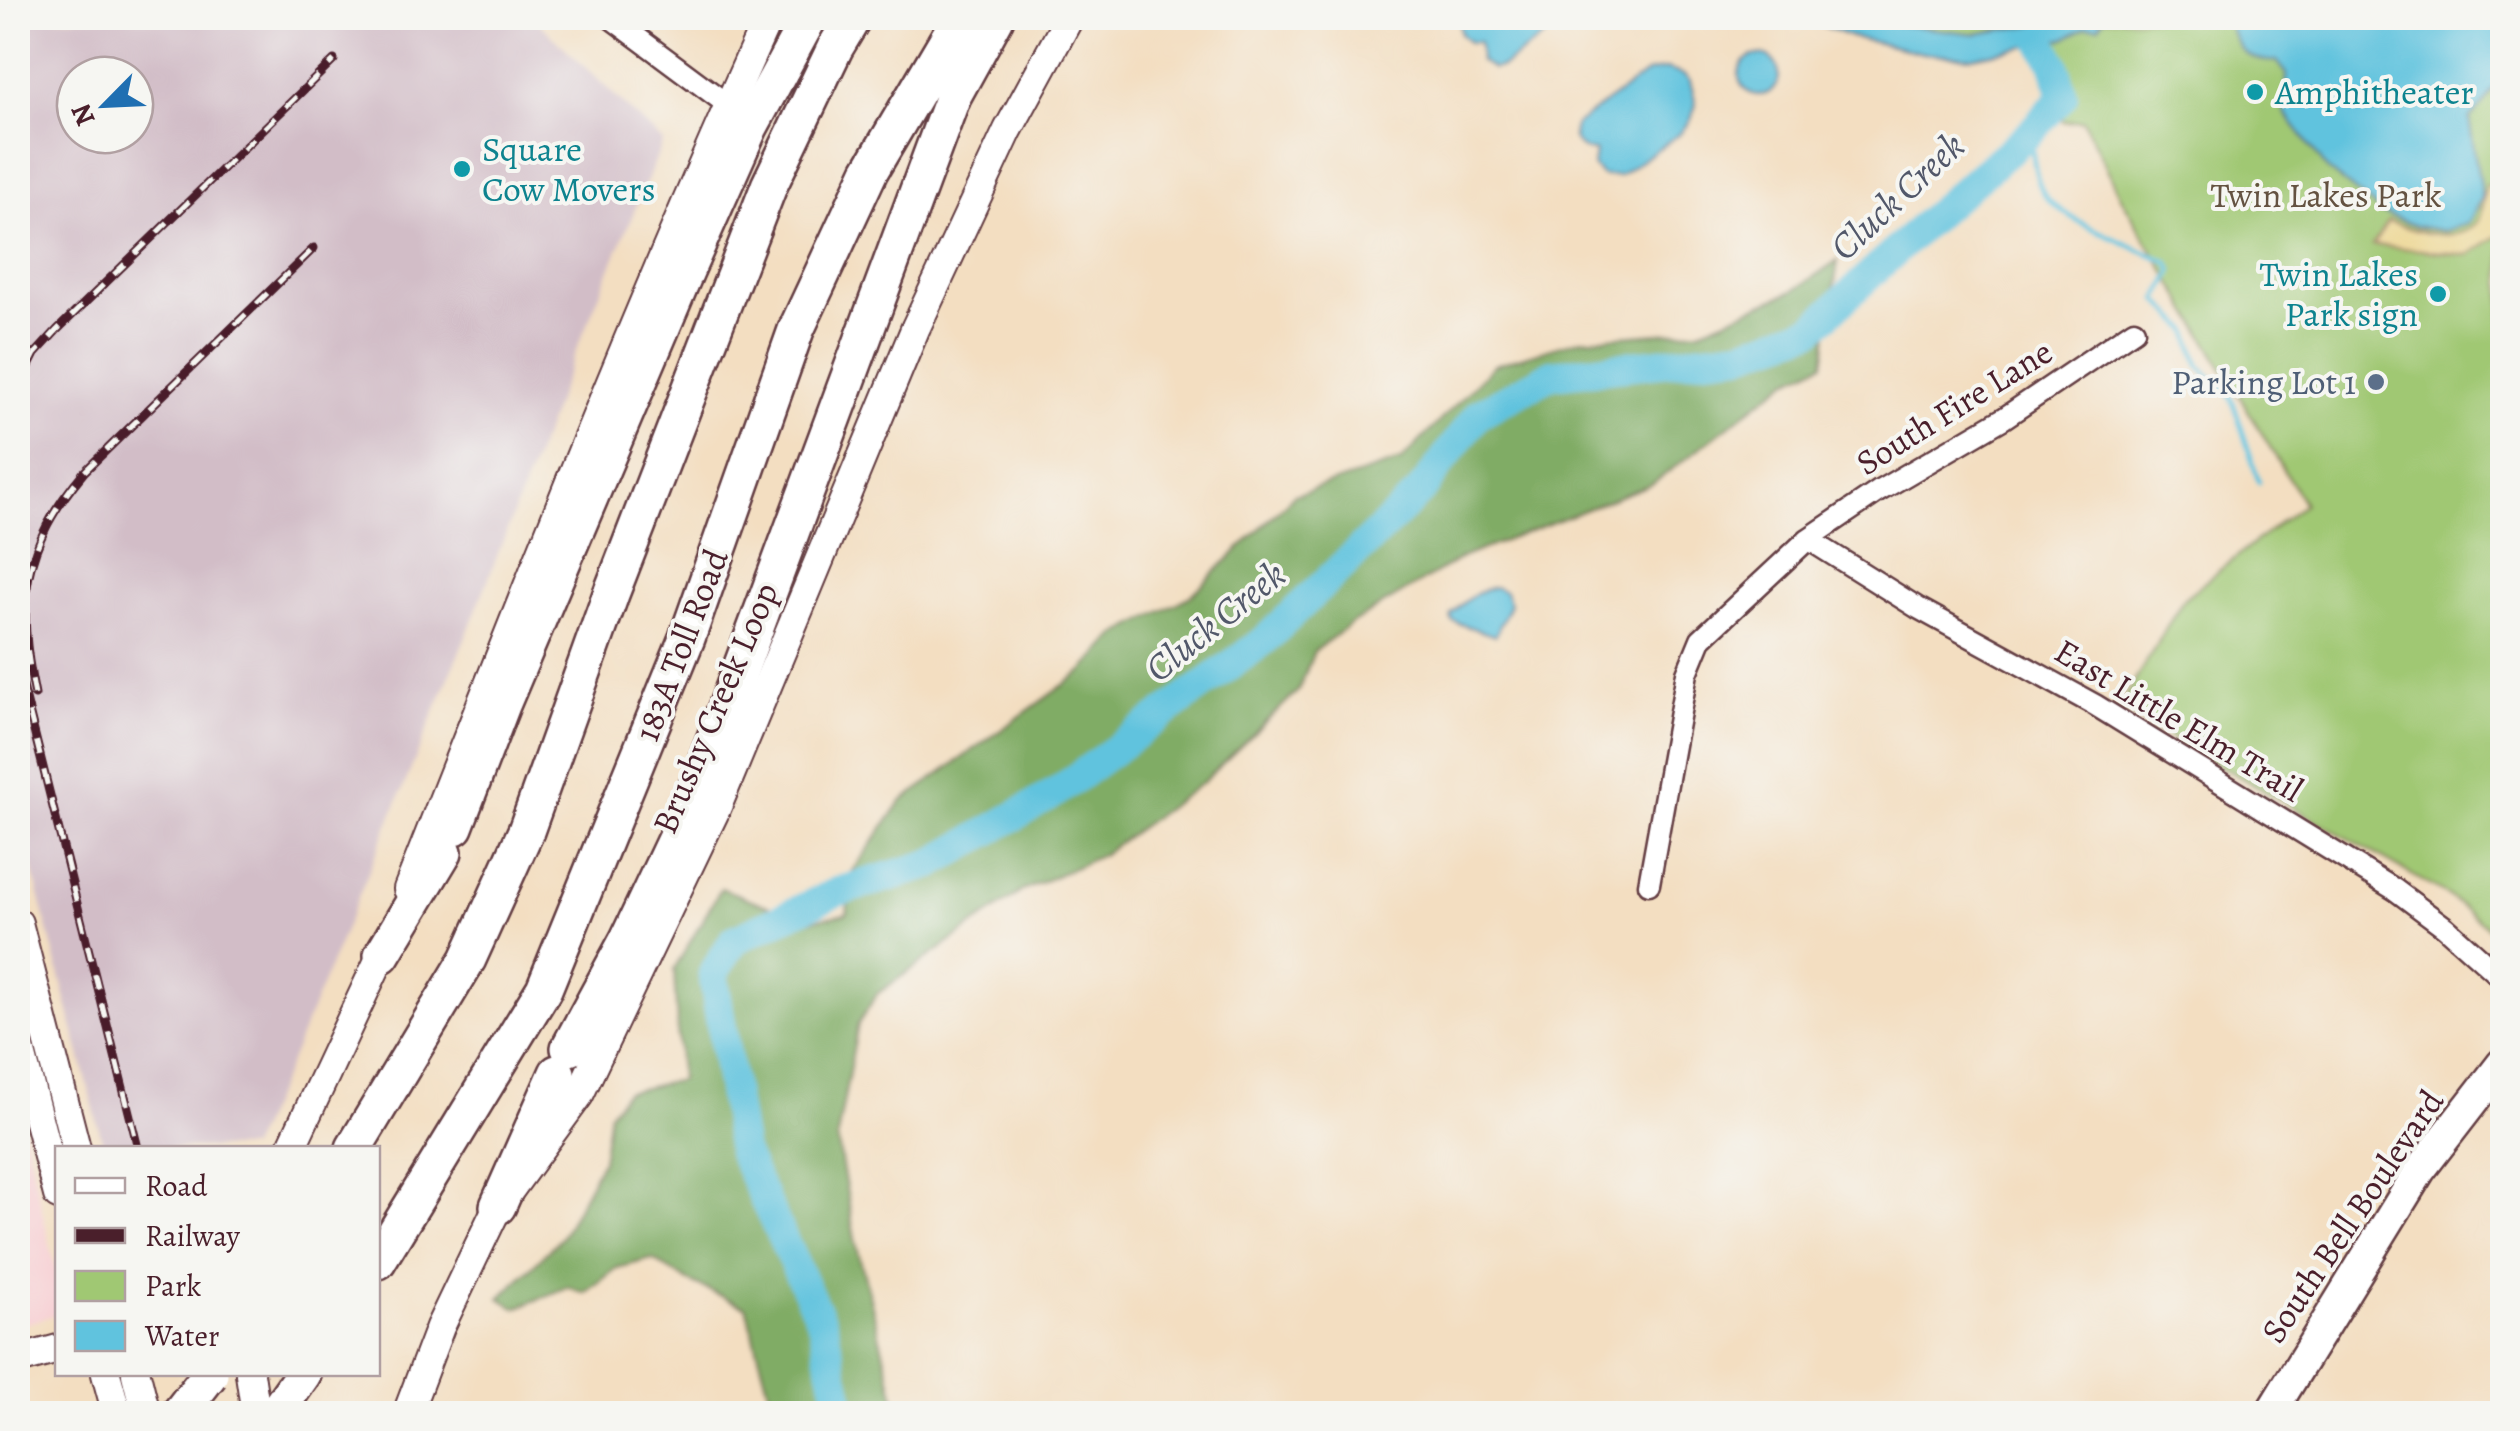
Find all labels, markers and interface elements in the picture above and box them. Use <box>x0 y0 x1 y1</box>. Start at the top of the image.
north arrow <box>55 55 155 155</box>
place label: Amphitheater <box>2274 68 2474 116</box>
marker: Amphitheater <box>2244 81 2266 103</box>
text: N <box>62 98 105 132</box>
water label: Cluck Creek <box>1818 120 1976 272</box>
place label: Square Cow Movers <box>482 125 656 213</box>
marker: Square Cow Movers <box>451 158 473 180</box>
park label: Twin Lakes Park <box>2210 171 2442 219</box>
place label: Twin Lakes Park sign <box>2259 250 2418 338</box>
marker: Twin Lakes Park sign <box>2427 283 2449 305</box>
street label: South Fire Lane <box>1847 328 2061 486</box>
place label: Parking Lot 1 <box>2171 358 2356 406</box>
marker: Parking Lot 1 <box>2365 371 2387 393</box>
street label: 183A Toll Road <box>622 542 740 748</box>
water label: Cluck Creek <box>1134 548 1296 694</box>
street label: Brushy Creek Loop <box>640 575 790 841</box>
street label: East Little Elm Trail <box>2046 627 2312 813</box>
street label: South Bell Boulevard <box>2249 1080 2455 1352</box>
legend <box>55 1146 380 1376</box>
text: Road <box>145 1166 208 1206</box>
text: Railway <box>145 1216 241 1256</box>
text: Park <box>145 1266 201 1306</box>
text: Water <box>144 1316 219 1356</box>

